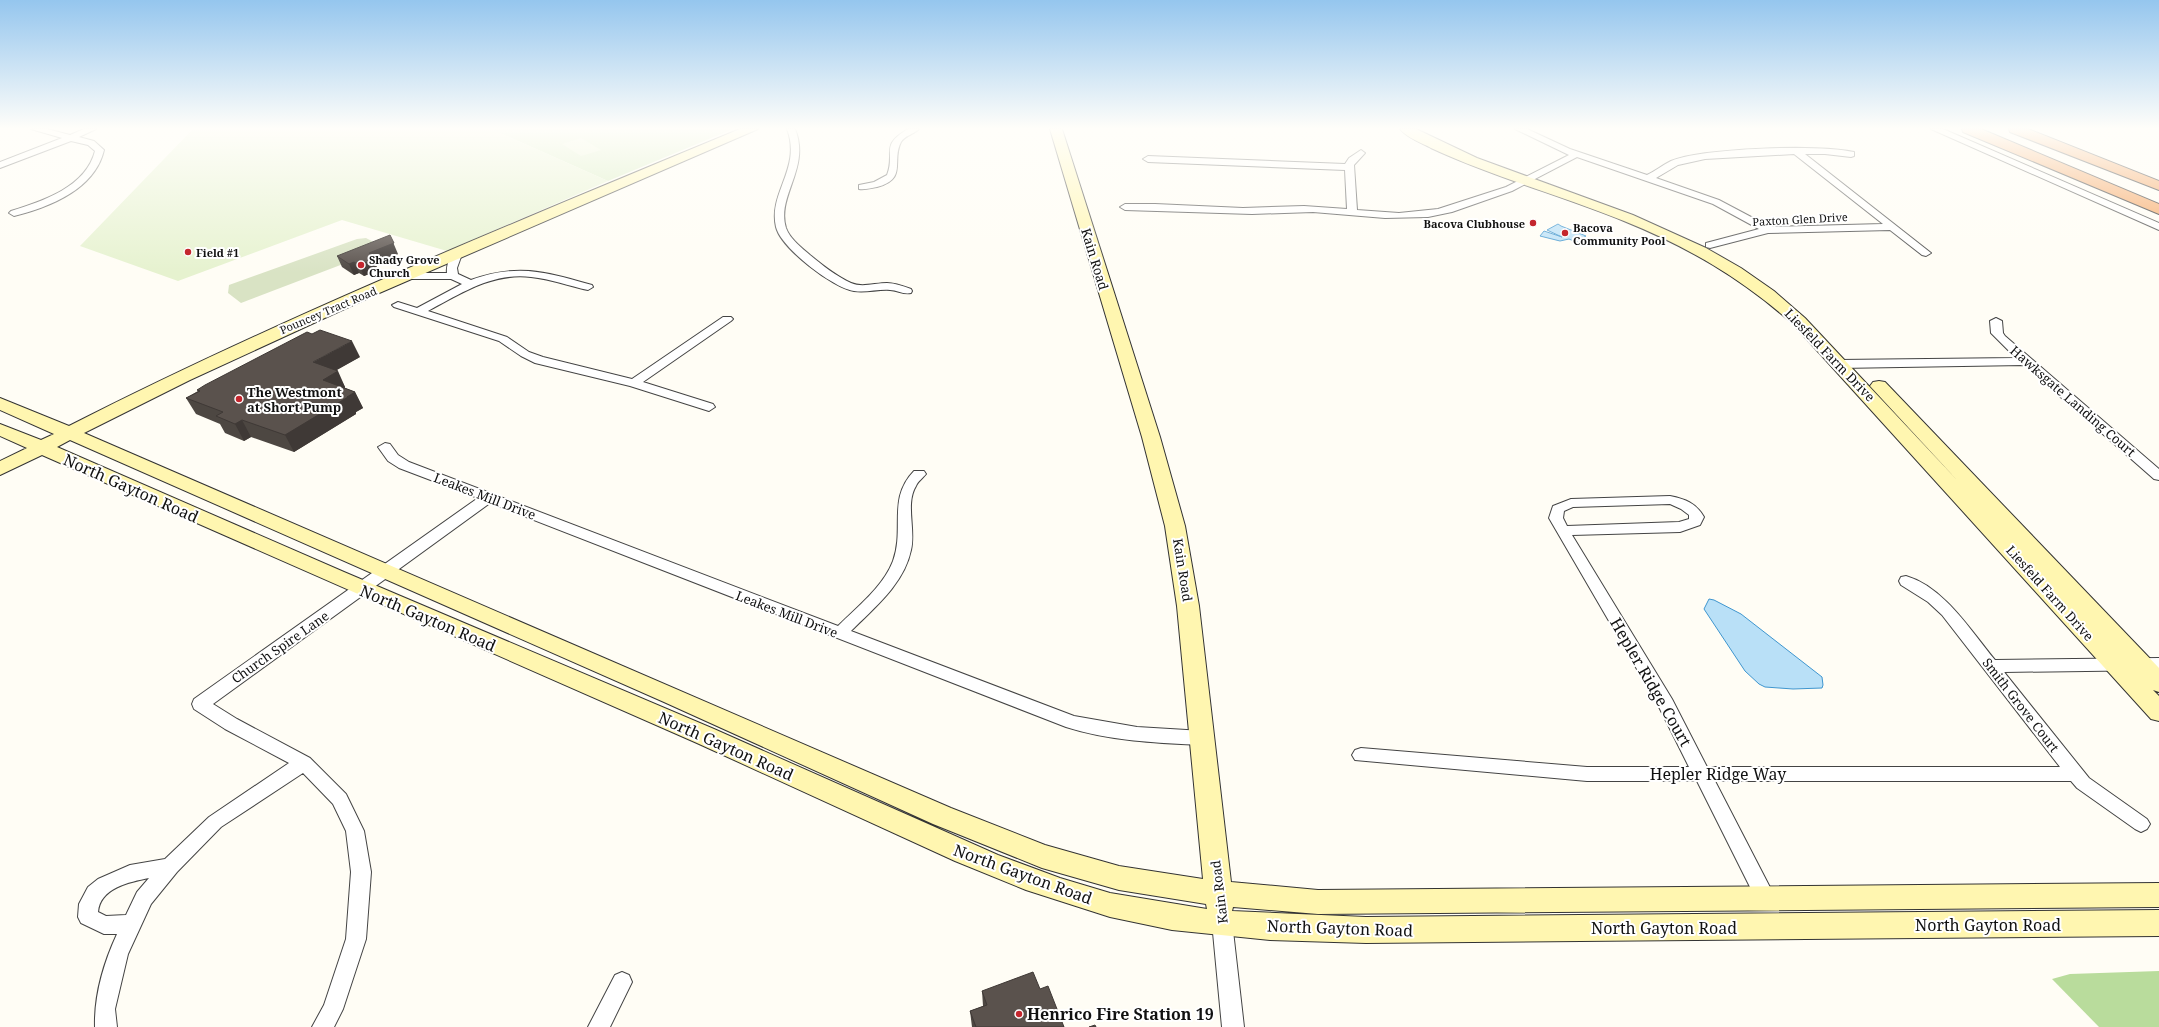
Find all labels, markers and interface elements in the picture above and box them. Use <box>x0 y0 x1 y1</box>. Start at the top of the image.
street label: Paxton Glen Drive <box>1752 209 1848 229</box>
place label: Bacova Clubhouse <box>1424 216 1525 231</box>
marker: Bacova Clubhouse <box>1528 218 1538 228</box>
place label: Bacova Community Pool <box>1573 220 1666 248</box>
street label: Kain Road <box>1077 226 1113 292</box>
marker: Bacova Community Pool <box>1560 228 1570 238</box>
place label: Field #1 <box>196 245 239 260</box>
marker: Field #1 <box>183 247 193 257</box>
place label: Shady Grove Church <box>369 252 440 280</box>
marker: Shady Grove Church <box>356 260 366 270</box>
street label: Pouncey Tract Road <box>277 283 379 337</box>
street label: Liesfeld Farm Drive <box>1781 305 1879 405</box>
street label: Hawksgate Landing Court <box>2006 342 2140 461</box>
place label: The Westmont at Short Pump <box>247 383 342 416</box>
marker: The Westmont at Short Pump <box>234 394 244 404</box>
street label: North Gayton Road <box>60 448 202 528</box>
street label: Leakes Mill Drive <box>431 468 539 524</box>
street label: Kain Road <box>1169 537 1197 603</box>
street label: Liesfeld Farm Drive <box>2002 541 2098 645</box>
street label: North Gayton Road <box>357 579 500 657</box>
street label: Leakes Mill Drive <box>733 586 841 642</box>
street label: Church Spire Lane <box>228 607 332 687</box>
street label: Hepler Ridge Court <box>1605 614 1697 751</box>
street label: Smith Grove Court <box>1979 654 2064 756</box>
street label: North Gayton Road <box>655 706 797 786</box>
street label: Hepler Ridge Way <box>1650 763 1787 785</box>
street label: North Gayton Road <box>951 839 1096 909</box>
street label: Kain Road <box>1206 859 1232 925</box>
street label: North Gayton Road <box>1267 914 1414 942</box>
street label: North Gayton Road <box>1915 914 2061 936</box>
street label: North Gayton Road <box>1591 917 1737 939</box>
place label: Henrico Fire Station 19 <box>1027 1003 1214 1025</box>
marker: Henrico Fire Station 19 <box>1014 1009 1024 1019</box>

